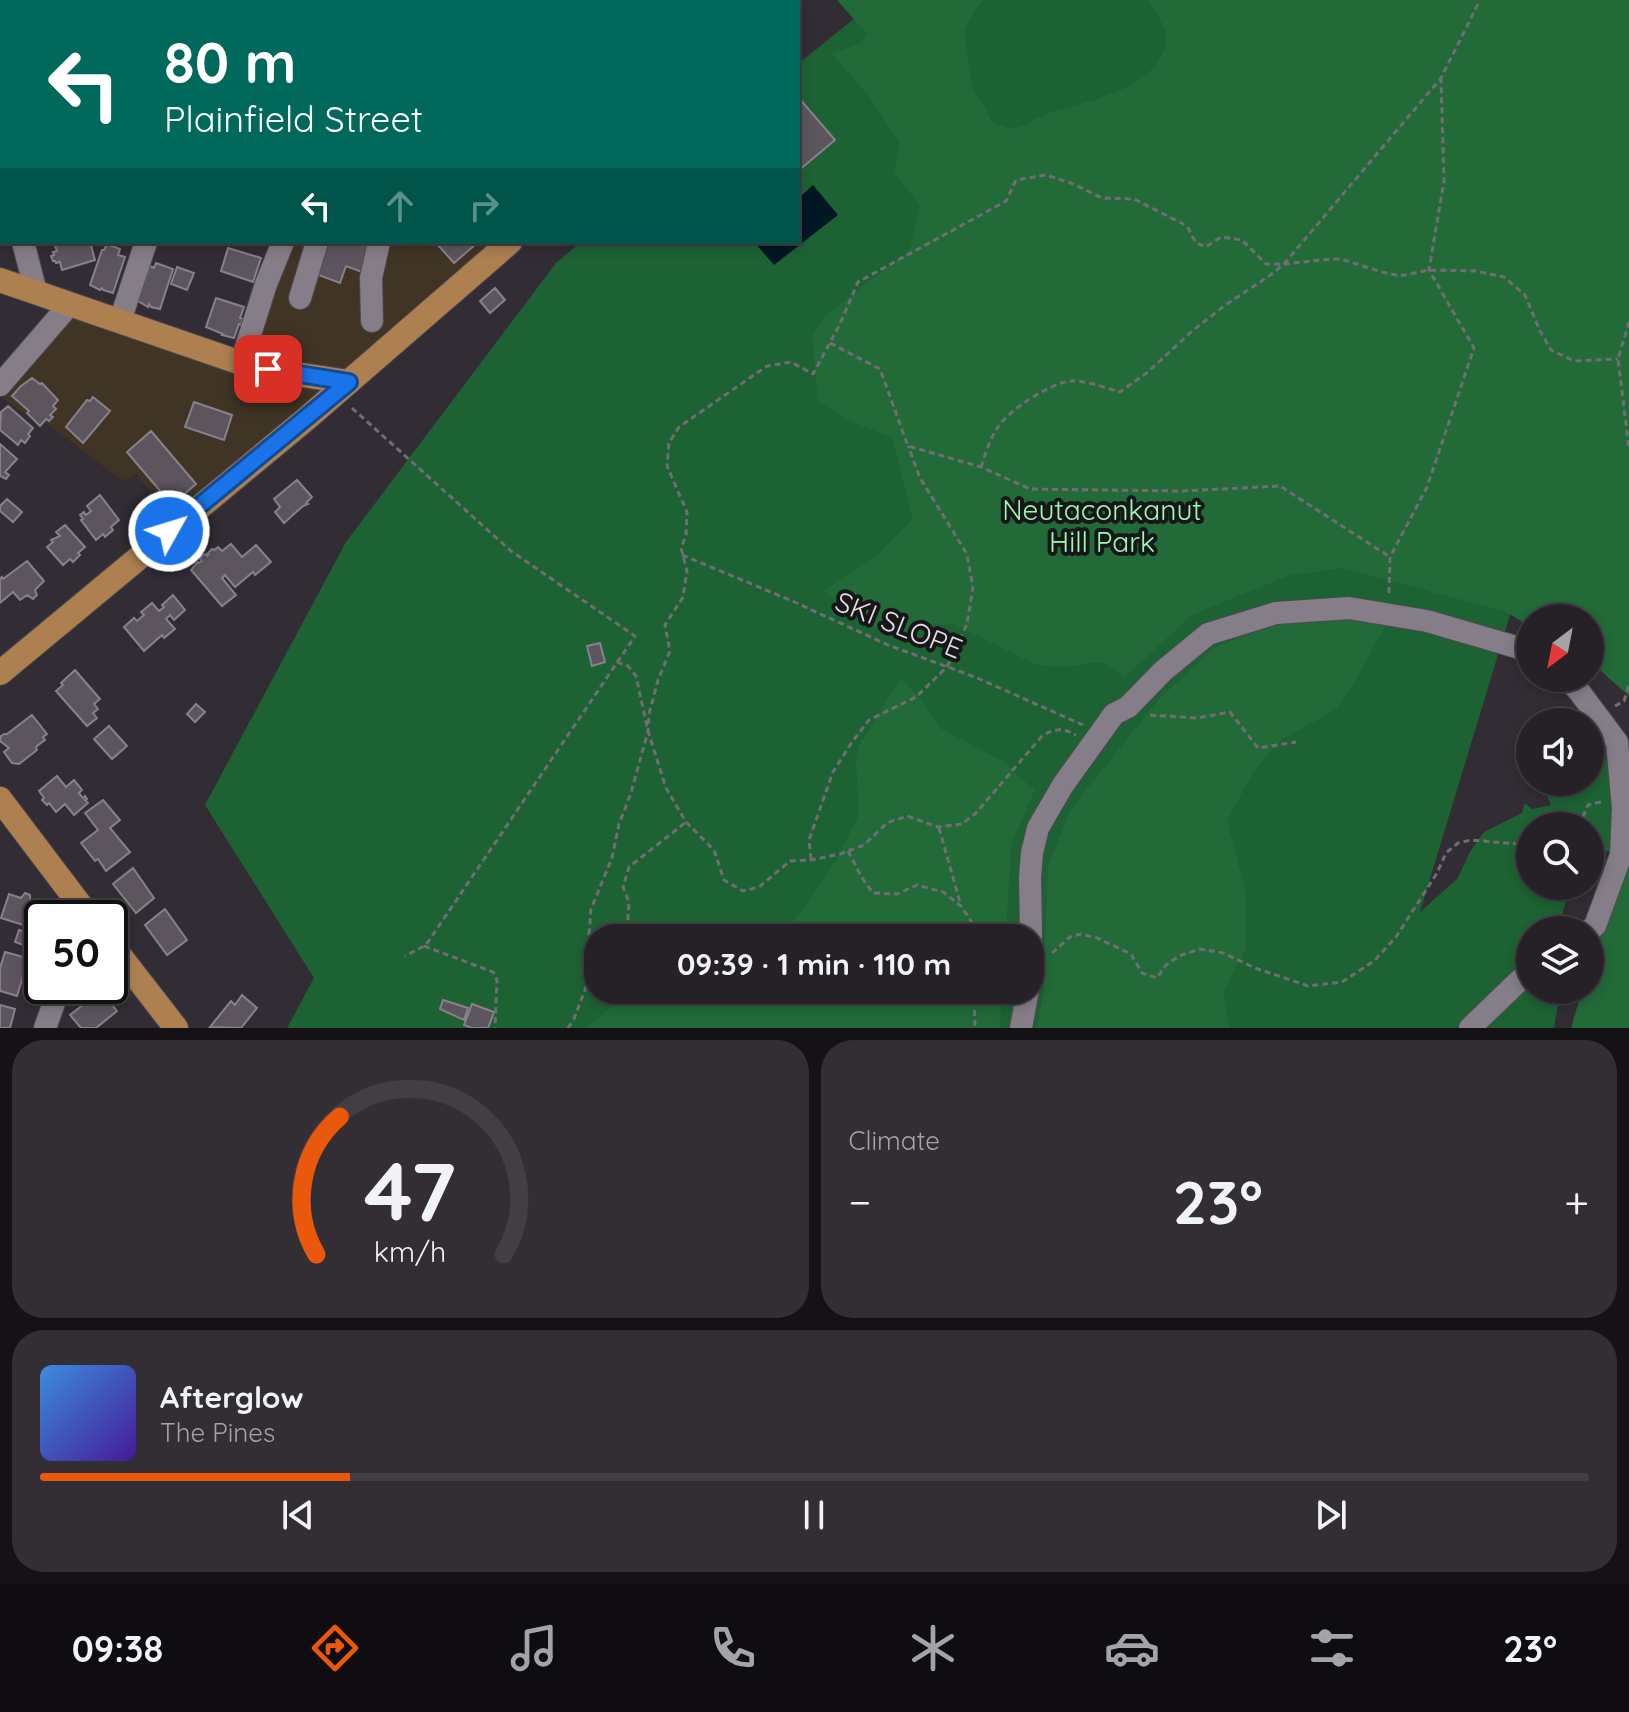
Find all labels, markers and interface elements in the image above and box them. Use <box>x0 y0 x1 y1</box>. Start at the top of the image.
text: 80 m <box>164 27 296 97</box>
icon: left <box>32 32 136 136</box>
text: Plainfield Street <box>164 96 423 141</box>
icon: left <box>294 184 338 228</box>
icon: ahead <box>378 184 422 228</box>
icon: right <box>462 184 506 228</box>
pin <box>234 335 302 403</box>
icon: arrive <box>246 347 290 391</box>
position arrow <box>127 489 211 573</box>
park label: Neutaconkanut Hill Park <box>1002 492 1202 559</box>
street label: SKI SLOPE <box>831 583 968 666</box>
north arrow <box>1516 604 1604 692</box>
map controls <box>1516 604 1604 1004</box>
button: sound <box>1516 708 1604 796</box>
button: search <box>1516 812 1604 900</box>
speed limit sign: 50 <box>24 900 128 1004</box>
button: layers <box>1516 916 1604 1004</box>
text: 09:39 · 1 min · 110 m <box>677 945 951 983</box>
text: Climate <box>849 1124 940 1157</box>
text: 47 <box>364 1138 456 1242</box>
text: 23° <box>1173 1164 1263 1239</box>
text: − <box>849 1174 871 1229</box>
text: + <box>1564 1174 1589 1229</box>
text: km/h <box>374 1233 447 1269</box>
text: Afterglow <box>160 1378 303 1416</box>
text: The Pines <box>160 1416 275 1449</box>
icon: previous <box>276 1493 320 1537</box>
icon: pause <box>792 1493 836 1537</box>
icon: next <box>1309 1493 1353 1537</box>
icon: directions <box>307 1620 363 1676</box>
icon: music <box>506 1620 562 1676</box>
icon: phone <box>705 1620 761 1676</box>
icon: climate <box>905 1620 961 1676</box>
icon: car <box>1104 1620 1160 1676</box>
icon: filters <box>1304 1620 1360 1676</box>
text: 09:38 <box>72 1626 163 1671</box>
text: 23° <box>1503 1626 1557 1671</box>

